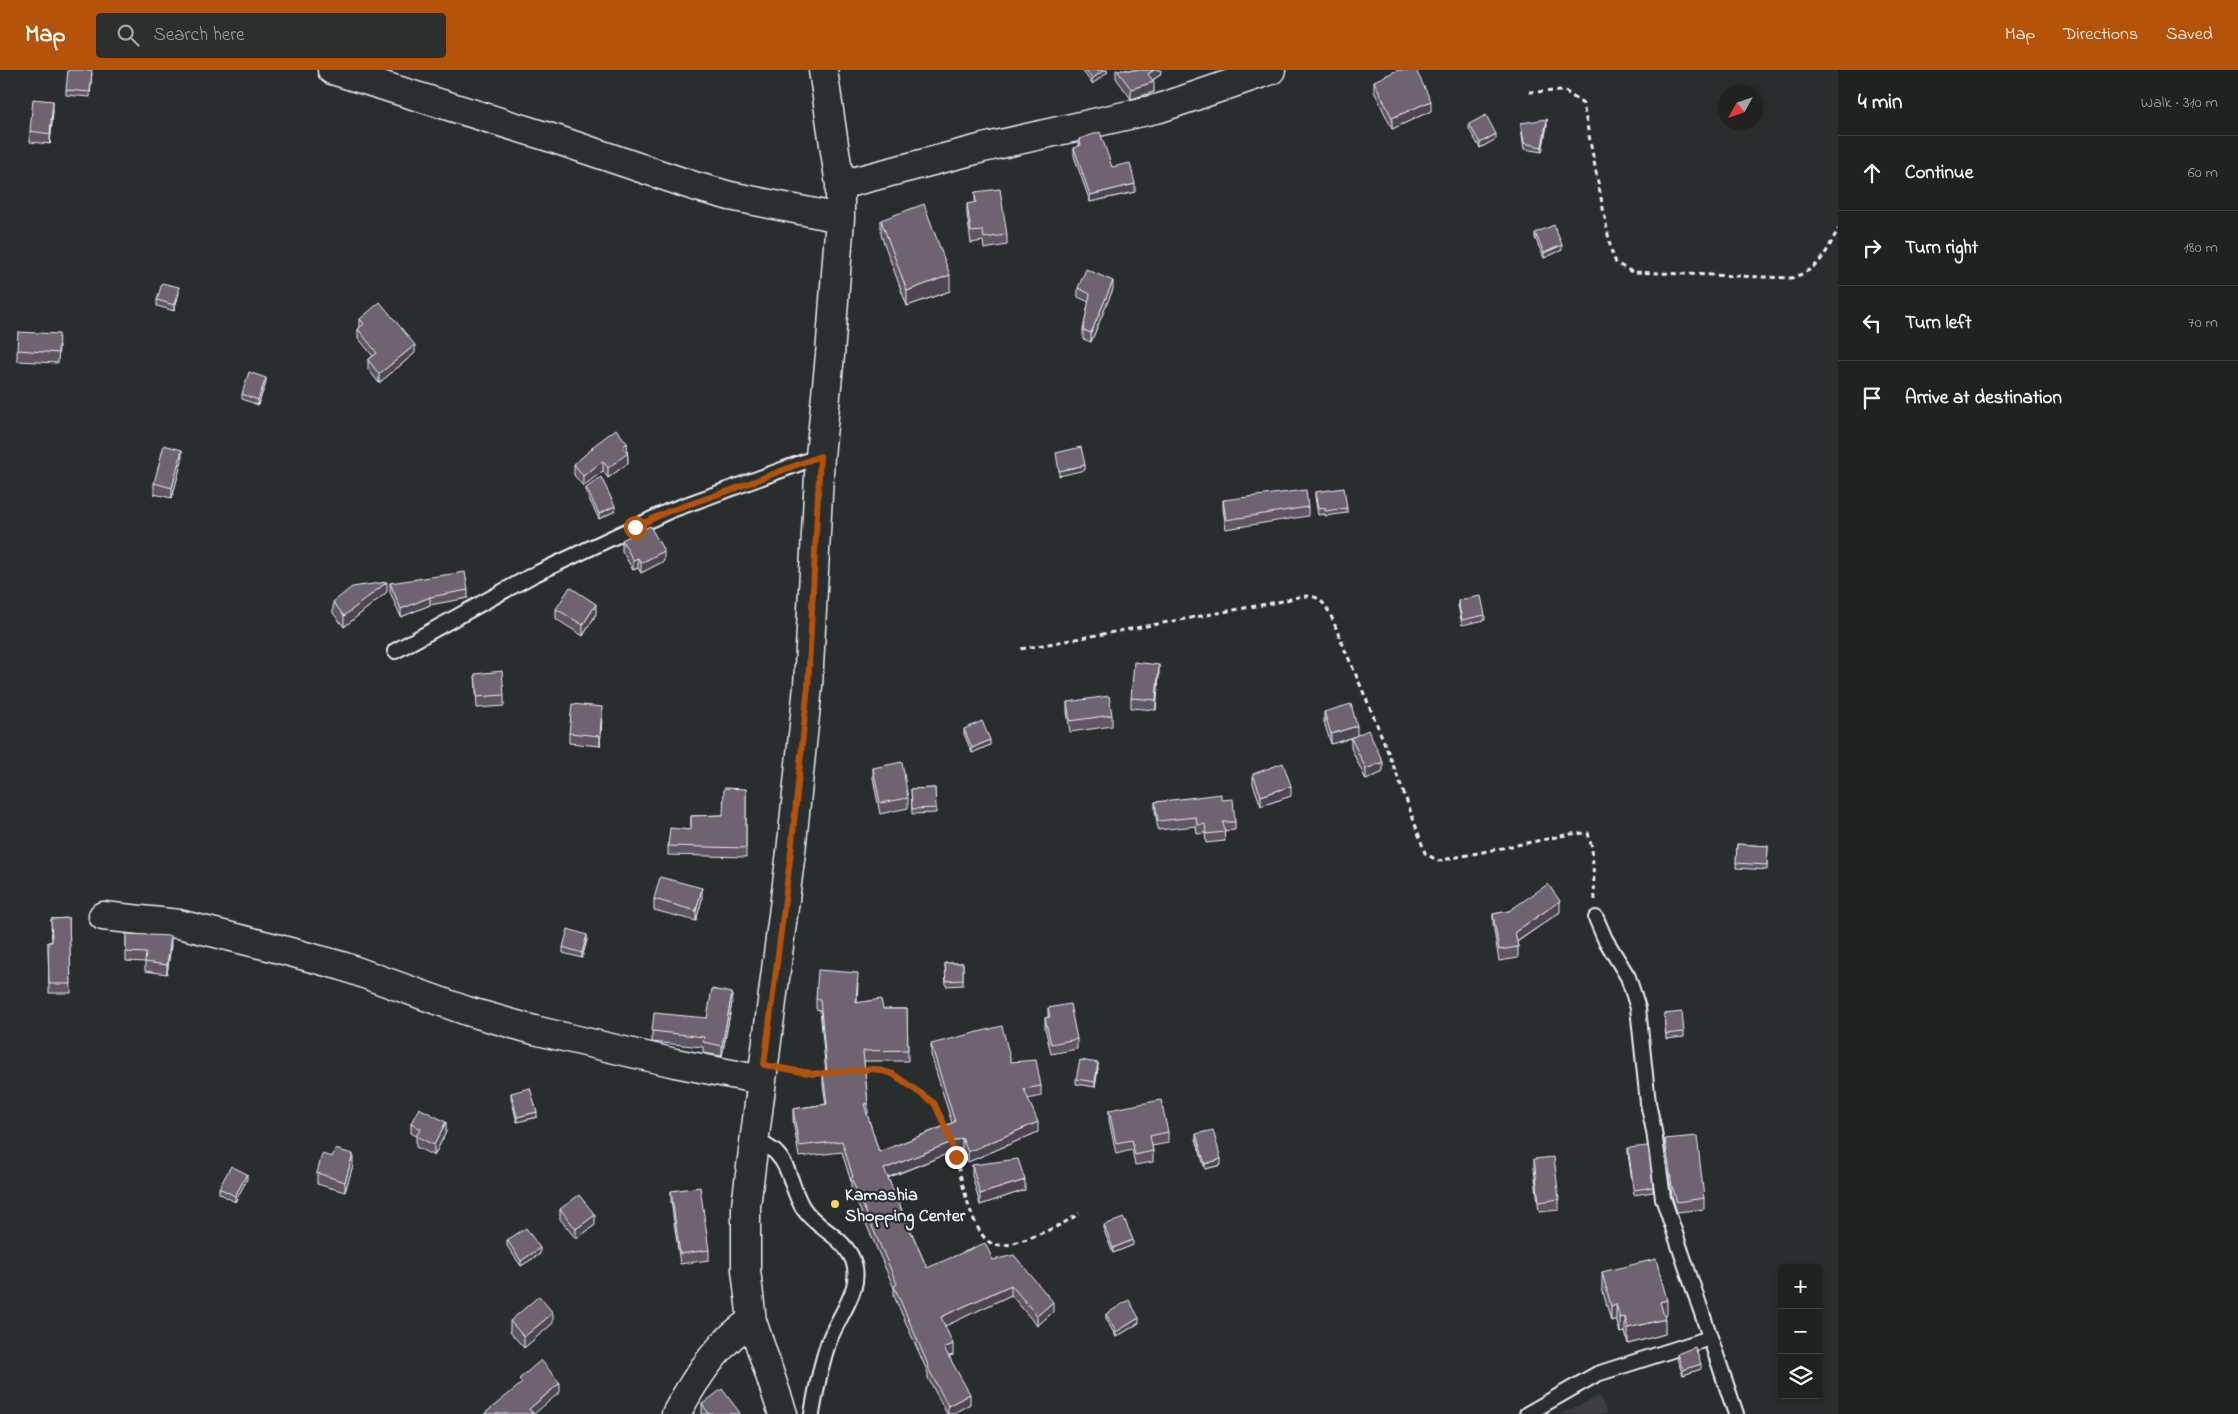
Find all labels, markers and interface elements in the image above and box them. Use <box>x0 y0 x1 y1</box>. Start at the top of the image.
search box <box>96 13 446 58</box>
text: Map <box>25 18 66 53</box>
icon: search <box>114 21 142 49</box>
text: Search here <box>154 22 245 49</box>
text: Map <box>2005 22 2035 48</box>
text: Directions <box>2063 22 2138 48</box>
text: Saved <box>2166 22 2213 48</box>
north arrow <box>1718 85 1763 130</box>
text: 4 min <box>1858 88 1902 118</box>
text: Walk · 310 m <box>2141 91 2218 115</box>
icon: ahead <box>1858 159 1886 187</box>
text: Continue <box>1905 160 1973 187</box>
text: 60 m <box>2188 161 2218 185</box>
icon: right <box>1858 234 1886 262</box>
text: Turn right <box>1905 235 1978 262</box>
text: 180 m <box>2184 236 2218 260</box>
icon: left <box>1858 309 1886 337</box>
text: Turn left <box>1905 310 1972 337</box>
text: 70 m <box>2188 311 2218 335</box>
icon: arrive <box>1858 384 1886 412</box>
text: Arrive at destination <box>1905 385 2062 412</box>
route start <box>624 516 647 539</box>
route end <box>945 1146 968 1169</box>
place label: Kamashia Shopping Center <box>845 1183 966 1231</box>
marker: Kamashia Shopping Center <box>829 1198 841 1210</box>
map controls <box>1778 1264 1823 1399</box>
button: + <box>1778 1264 1823 1309</box>
button: − <box>1778 1309 1823 1354</box>
button: layers <box>1778 1354 1823 1399</box>

